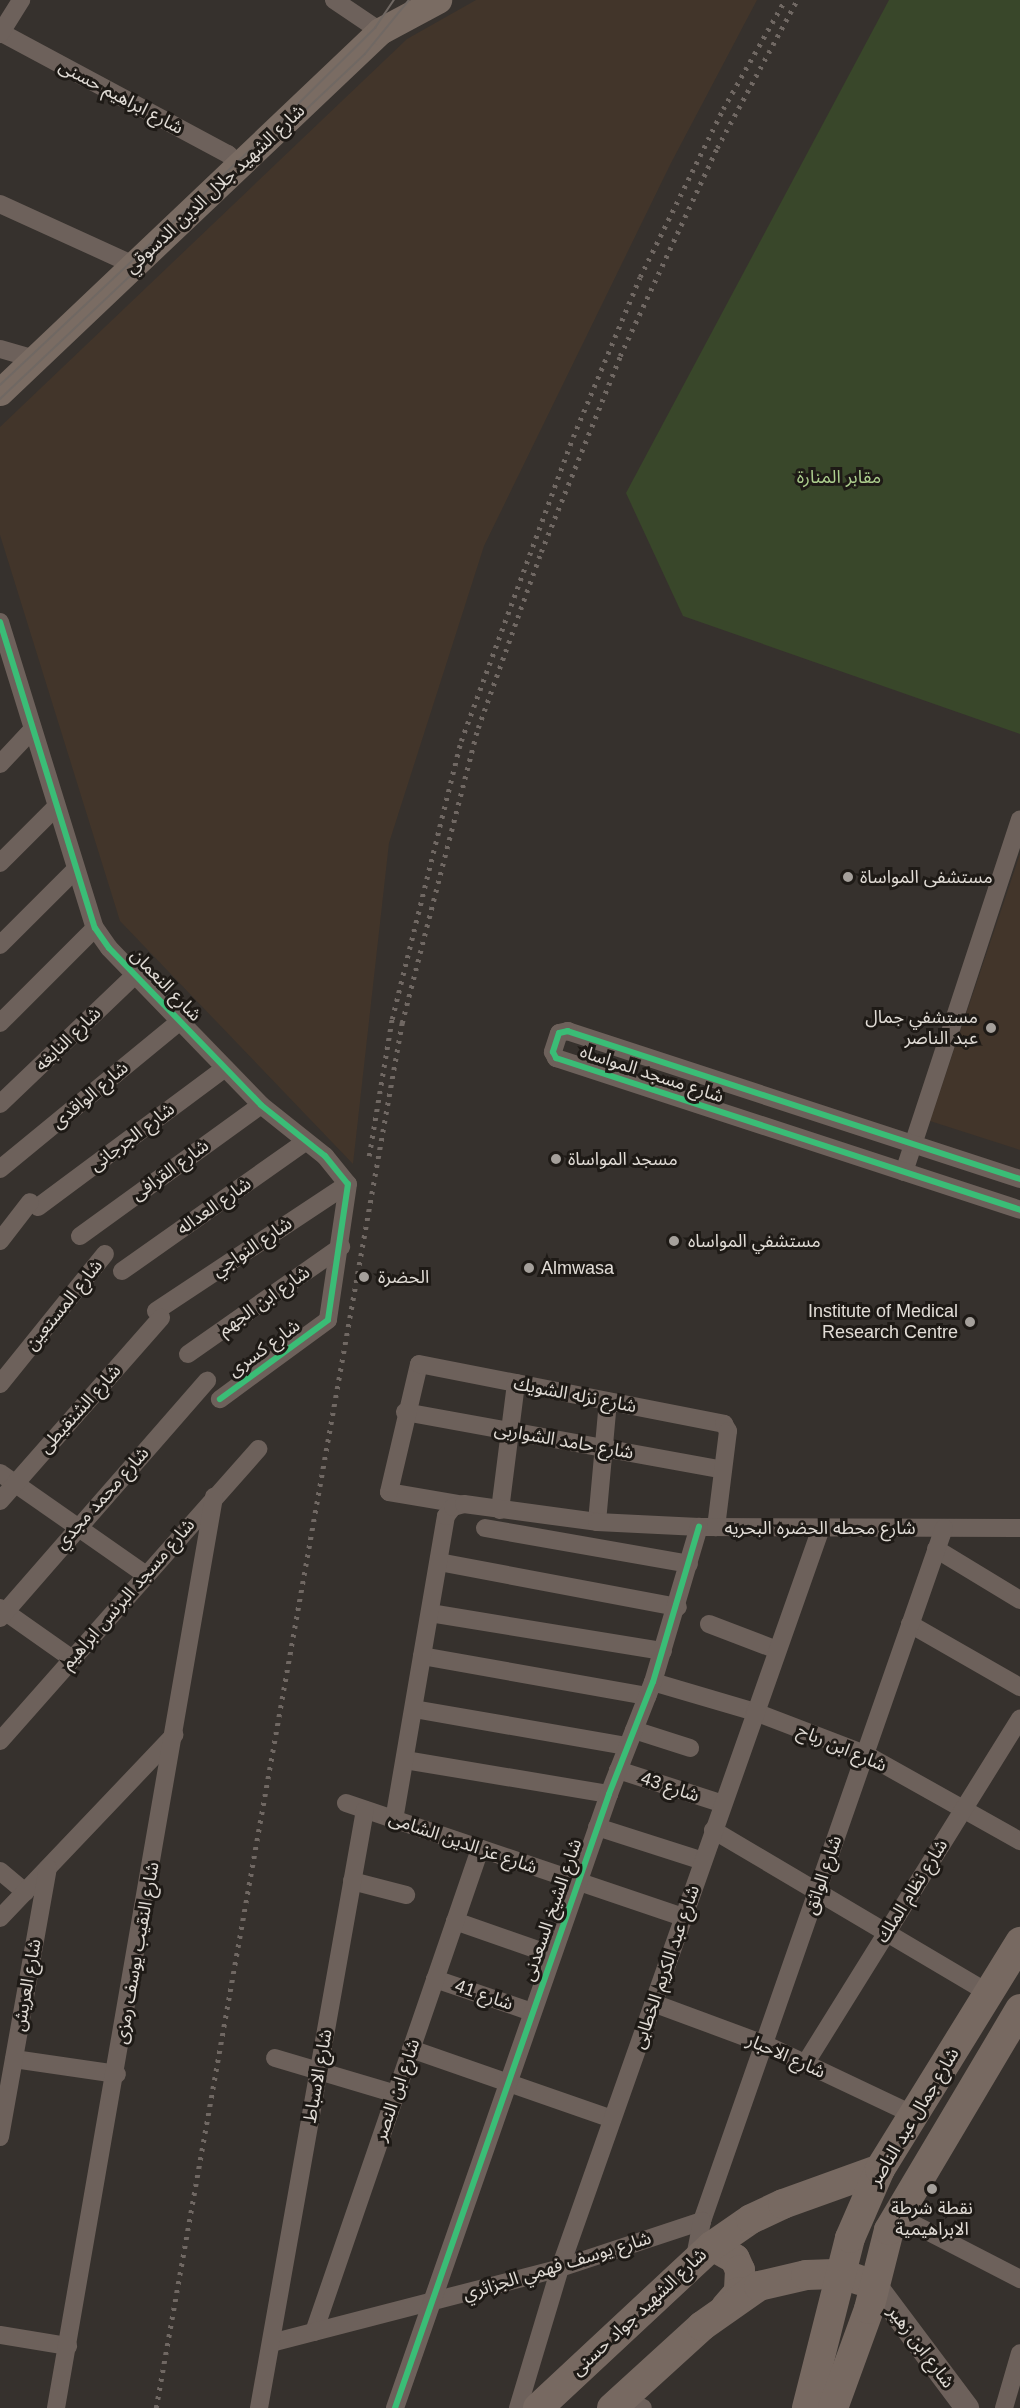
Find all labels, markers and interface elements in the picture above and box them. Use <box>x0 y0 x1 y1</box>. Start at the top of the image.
street label: شارع ابراهيم حسنى <box>55 55 187 139</box>
street label: شارع الشهيد جلال الدين الدسوقي <box>121 100 309 278</box>
park label: مقابر المنارة <box>797 466 881 488</box>
place label: مستشفى المواساة <box>860 866 993 888</box>
marker: مستشفى المواساة <box>841 870 855 884</box>
street label: شارع النعمان <box>126 944 206 1026</box>
street label: شارع النابغه <box>30 1002 106 1076</box>
place label: مستشفي جمال عبد الناصر <box>865 1007 978 1050</box>
marker: مستشفي جمال عبد الناصر <box>982 1019 1000 1037</box>
street label: شارع مسجد المواساه <box>577 1041 727 1107</box>
street label: شارع الواقدى <box>47 1057 133 1133</box>
street label: شارع الجرجانى <box>85 1098 179 1176</box>
street label: شارع القرافى <box>127 1135 213 1205</box>
place label: مسجد المواساة <box>568 1148 678 1170</box>
marker: مسجد المواساة <box>549 1152 563 1166</box>
street label: شارع العداله <box>173 1173 255 1239</box>
street label: شارع النواجي <box>208 1212 296 1282</box>
place label: مستشفي المواساه <box>688 1230 821 1252</box>
marker: مستشفي المواساه <box>665 1232 683 1250</box>
street label: شارع المستعين <box>21 1255 107 1355</box>
place label: Almwasa <box>541 1257 614 1279</box>
street label: شارع ابن الجهم <box>214 1261 314 1341</box>
marker: Almwasa <box>522 1261 536 1275</box>
place label: الحضرة <box>378 1266 429 1288</box>
marker: الحضرة <box>355 1268 373 1286</box>
place label: Institute of Medical Research Centre <box>808 1301 958 1344</box>
street label: شارع كسرى <box>224 1315 304 1381</box>
marker: Institute of Medical Research Centre <box>963 1315 977 1329</box>
street label: شارع الشنقيطى <box>34 1360 126 1458</box>
street label: شارع نزله الشويك <box>512 1372 638 1418</box>
street label: شارع حامد الشواربى <box>493 1418 635 1464</box>
street label: شارع محمد مجدي <box>50 1442 154 1554</box>
street label: شارع مسجد البرنس ابراهيم <box>57 1514 199 1674</box>
street label: شارع محطه الحضره البحريه <box>724 1517 916 1539</box>
street label: شارع ابن رباح <box>794 1719 890 1777</box>
street label: شارع 43 <box>638 1767 702 1807</box>
street label: شارع عز الدين الشامى <box>386 1807 540 1879</box>
street label: شارع الواثق <box>799 1833 847 1917</box>
street label: شارع نظام الملك <box>872 1835 952 1947</box>
street label: شارع الشيخ السعدنى <box>518 1836 586 1984</box>
street label: شارع النقيب يوسف رمزى <box>110 1860 164 2046</box>
street label: شارع عبد الكريم الخطابى <box>628 1882 704 2052</box>
street label: شارع العريش <box>8 1937 46 2033</box>
street label: شارع 41 <box>452 1975 516 2015</box>
street label: شارع الاسباط <box>299 2028 337 2124</box>
street label: شارع الاحبار <box>743 2029 829 2083</box>
street label: شارع ابن النصر <box>369 2036 425 2144</box>
street label: شارع جمال عبد الناصر <box>864 2044 964 2190</box>
marker: نقطة شرطة الابراهيمية <box>925 2182 939 2196</box>
place label: نقطة شرطة الابراهيمية <box>891 2198 973 2240</box>
street label: شارع يوسف فهمي الجزائري <box>460 2227 654 2305</box>
street label: شارع الشهيد جواد حسنى <box>567 2244 711 2380</box>
street label: شارع ابن زهير <box>883 2302 959 2392</box>

